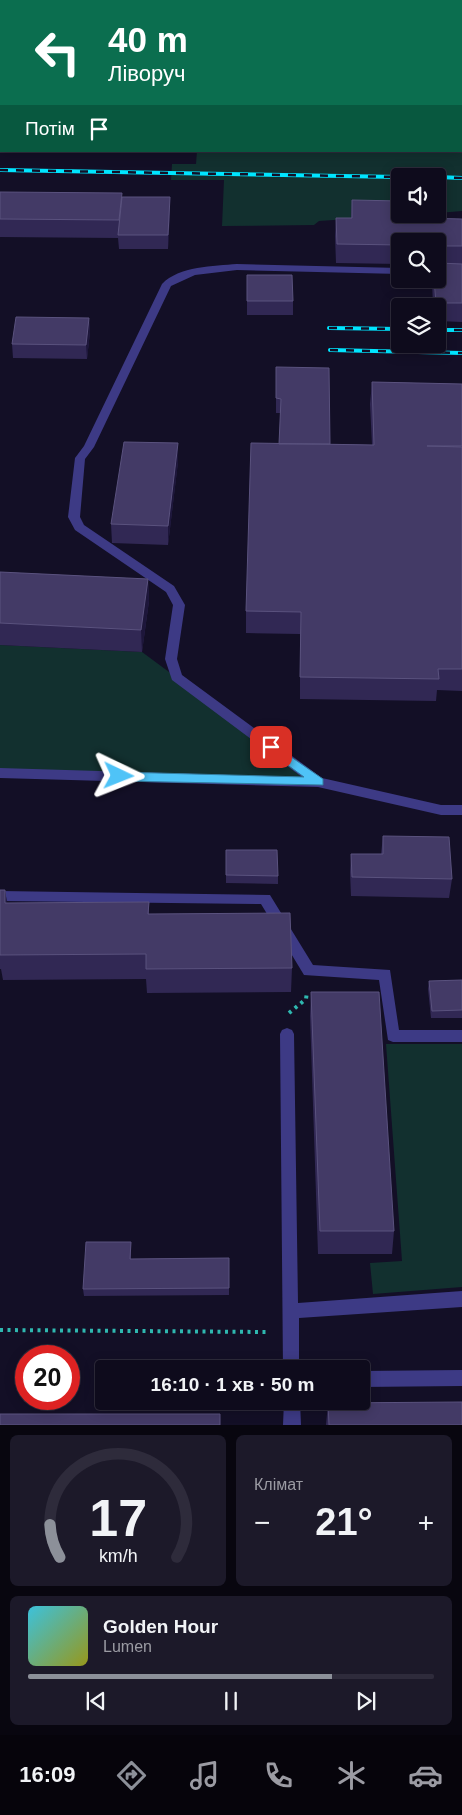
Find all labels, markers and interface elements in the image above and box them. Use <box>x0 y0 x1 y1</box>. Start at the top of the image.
icon: left <box>25 20 90 85</box>
text: 40 m <box>108 20 188 59</box>
text: Ліворуч <box>108 61 185 86</box>
icon: arrive <box>85 115 113 143</box>
text: Потім <box>25 118 75 139</box>
map controls <box>391 168 446 353</box>
button: sound <box>391 168 446 223</box>
button: search <box>391 233 446 288</box>
button: layers <box>391 298 446 353</box>
pin <box>250 726 292 768</box>
icon: arrive <box>257 733 285 761</box>
position arrow <box>92 749 144 801</box>
speed limit sign: 20 <box>15 1345 80 1410</box>
text: 16:10 · 1 хв · 50 m <box>151 1374 314 1395</box>
text: Клімат <box>254 1476 303 1493</box>
text: 17 <box>89 1489 147 1547</box>
text: 21° <box>315 1501 373 1543</box>
text: − <box>254 1507 270 1538</box>
text: + <box>418 1507 434 1538</box>
text: km/h <box>99 1546 137 1566</box>
text: Golden Hour <box>103 1616 218 1637</box>
text: Lumen <box>103 1638 152 1655</box>
icon: previous <box>82 1687 110 1715</box>
icon: pause <box>217 1687 245 1715</box>
icon: next <box>352 1687 380 1715</box>
icon: directions <box>114 1758 149 1793</box>
icon: music <box>187 1758 222 1793</box>
icon: phone <box>261 1758 296 1793</box>
icon: climate <box>334 1758 369 1793</box>
icon: car <box>408 1758 443 1793</box>
text: 16:09 <box>19 1762 76 1787</box>

